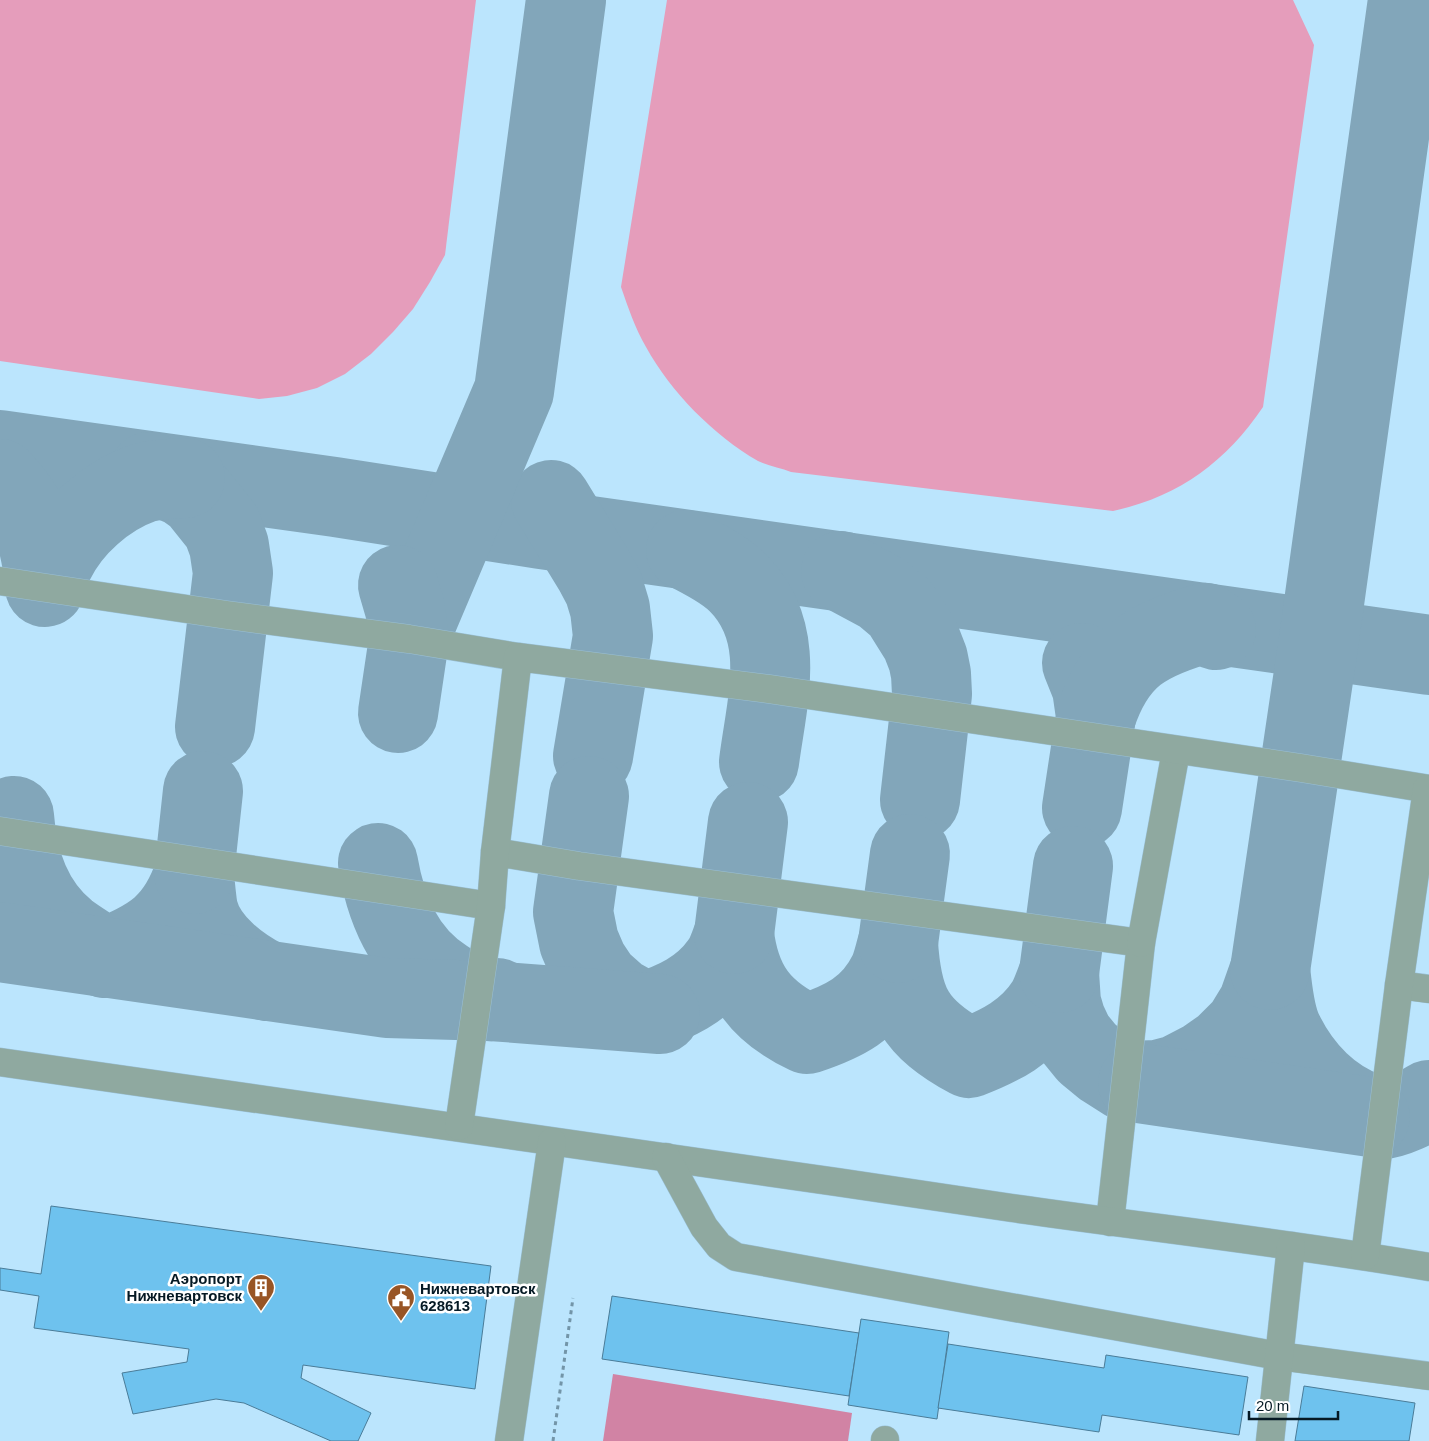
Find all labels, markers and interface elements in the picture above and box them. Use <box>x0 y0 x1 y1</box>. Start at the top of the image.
place label: Аэропорт Нижневартовск <box>127 1270 242 1304</box>
building icon: Аэропорт Нижневартовск <box>246 1273 276 1312</box>
place label: Нижневартовск 628613 <box>420 1280 536 1314</box>
public building icon: Нижневартовск 628613 <box>386 1283 416 1322</box>
scale bar <box>1249 1388 1338 1420</box>
text: 20 m <box>1256 1397 1289 1414</box>

